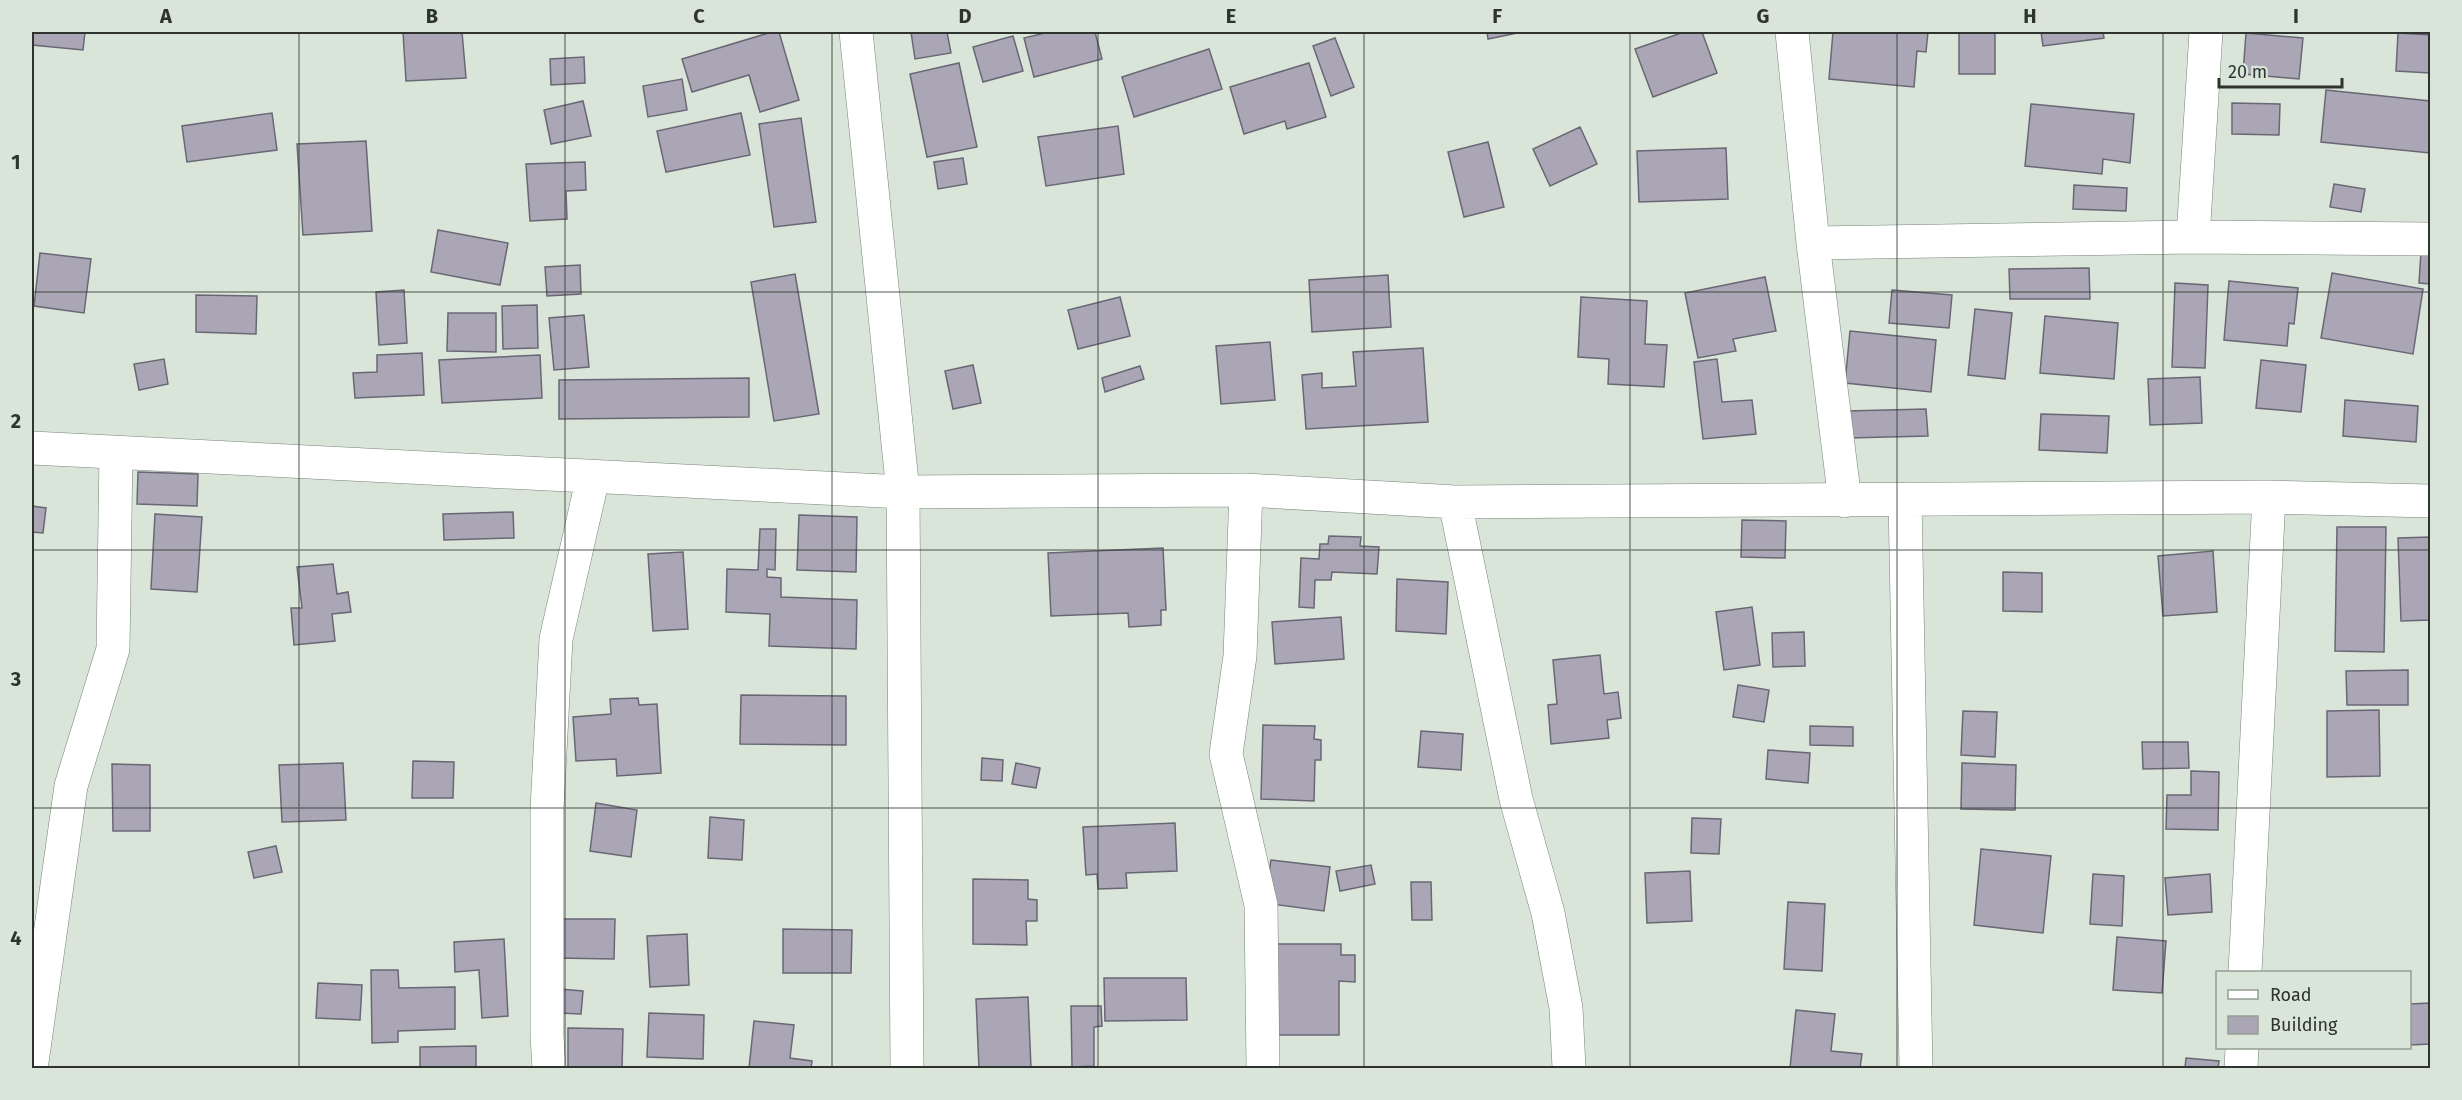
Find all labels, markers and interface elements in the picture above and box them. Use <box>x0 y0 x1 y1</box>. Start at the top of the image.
text: A <box>159 4 173 28</box>
text: B <box>426 4 438 28</box>
text: C <box>693 4 705 28</box>
text: D <box>958 4 972 28</box>
text: E <box>1226 4 1236 28</box>
text: F <box>1492 4 1502 28</box>
text: G <box>1757 4 1769 28</box>
text: H <box>2023 4 2037 28</box>
text: I <box>2293 4 2299 28</box>
scale bar <box>2219 51 2342 89</box>
text: 20 m <box>2228 61 2267 83</box>
text: 1 <box>11 150 21 174</box>
text: 2 <box>11 409 21 433</box>
text: 3 <box>10 667 21 691</box>
text: 4 <box>10 926 22 950</box>
legend <box>2216 971 2411 1049</box>
text: Road <box>2270 984 2312 1006</box>
text: Building <box>2270 1014 2338 1036</box>

